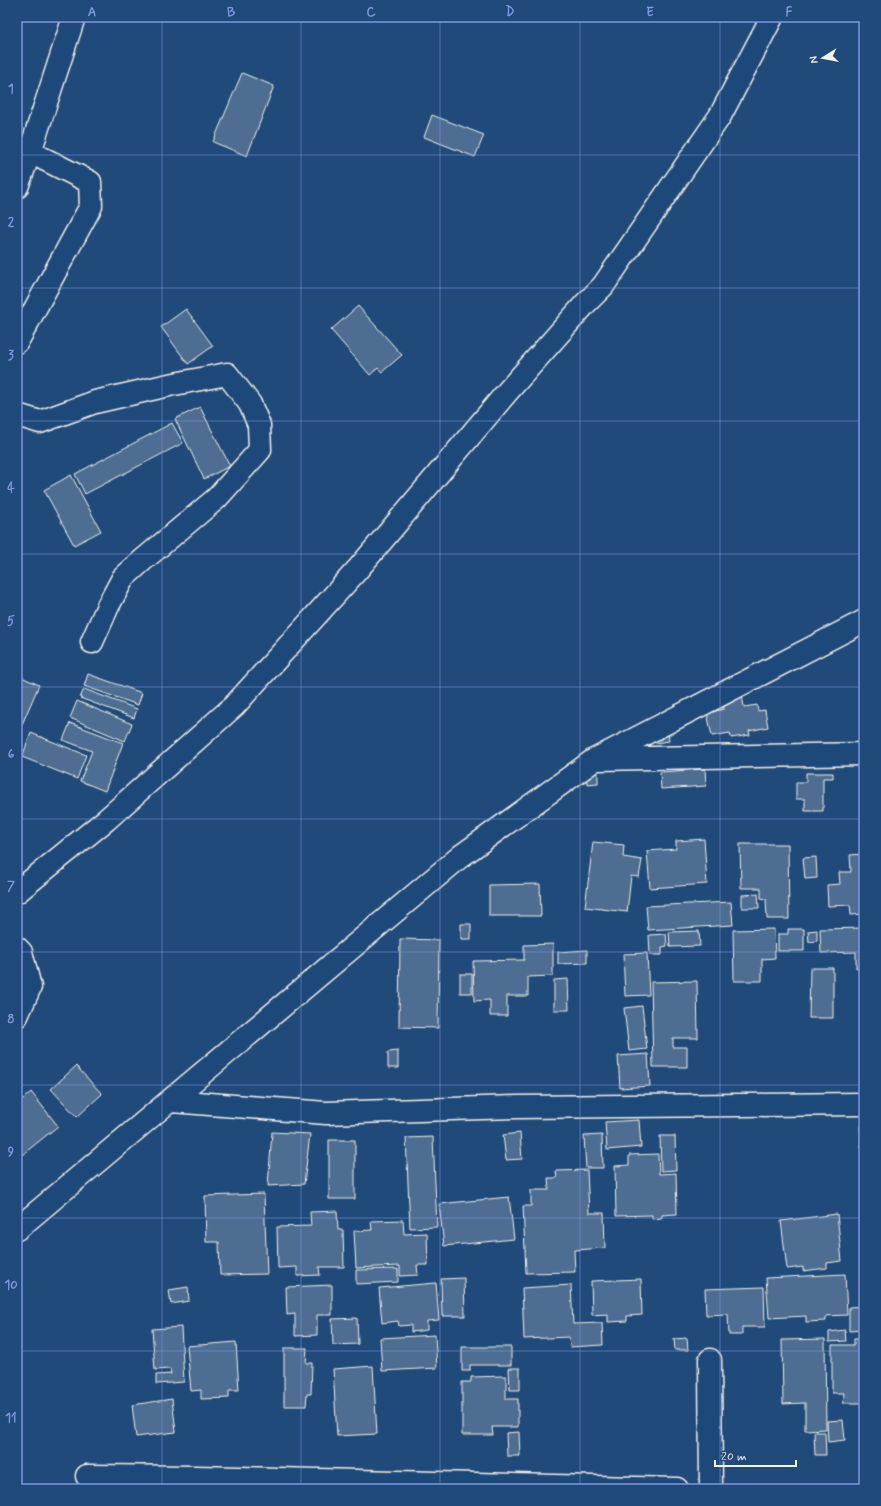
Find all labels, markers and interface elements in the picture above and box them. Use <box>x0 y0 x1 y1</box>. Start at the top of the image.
text: A <box>88 4 96 21</box>
text: B <box>227 4 236 21</box>
text: C <box>366 4 376 21</box>
text: D <box>506 4 515 21</box>
text: E <box>646 4 654 21</box>
text: F <box>786 4 793 21</box>
north arrow <box>803 38 843 78</box>
text: N <box>807 55 822 65</box>
text: 1 <box>8 81 14 98</box>
text: 2 <box>8 214 15 231</box>
text: 3 <box>8 347 14 364</box>
text: 4 <box>7 480 15 497</box>
text: 5 <box>7 613 15 630</box>
text: 6 <box>8 746 15 763</box>
text: 7 <box>7 878 15 895</box>
text: 8 <box>7 1011 15 1028</box>
text: 9 <box>8 1144 15 1161</box>
text: 10 <box>4 1277 18 1294</box>
text: 11 <box>5 1410 17 1427</box>
scale bar <box>715 1442 796 1468</box>
text: 20 m <box>721 1449 747 1465</box>

